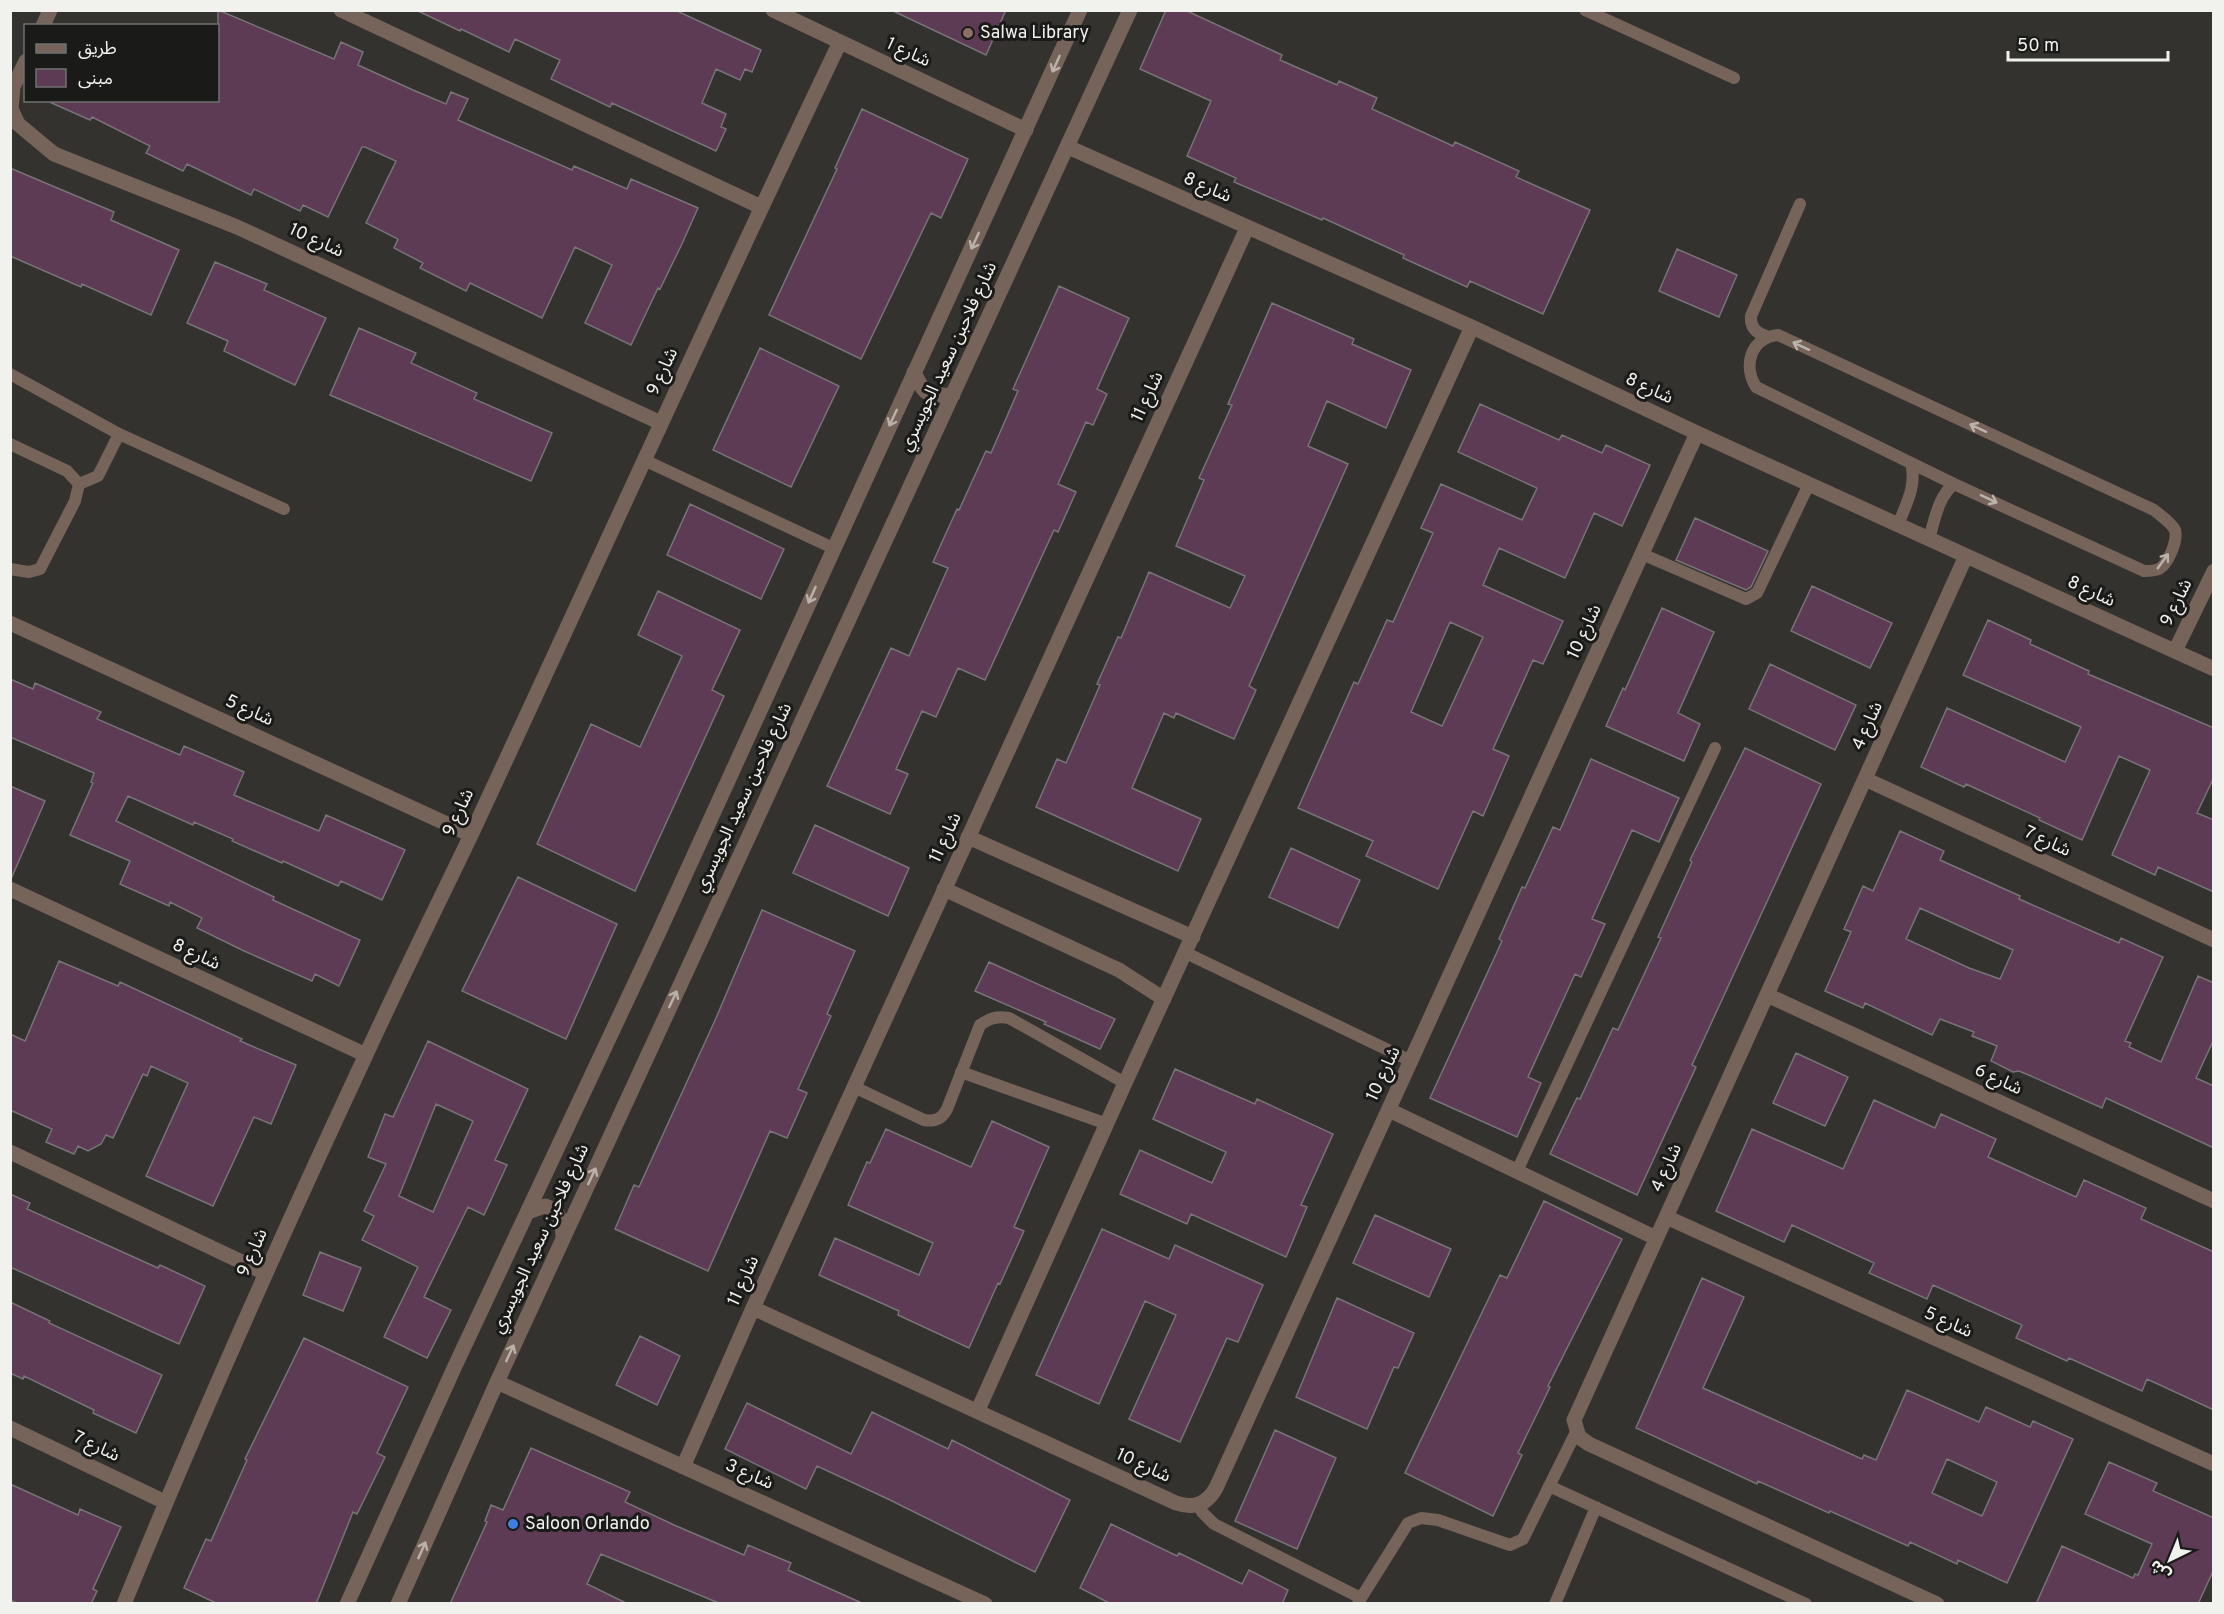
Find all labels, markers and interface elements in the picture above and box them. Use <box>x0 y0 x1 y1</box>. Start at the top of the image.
place label: Salwa Library <box>980 22 1089 45</box>
legend <box>24 24 219 102</box>
scale bar <box>2008 24 2168 62</box>
marker: Salwa Library <box>961 26 975 40</box>
street label: شارع 1 <box>882 33 934 74</box>
text: 50 m <box>2017 35 2059 58</box>
text: طريق <box>78 38 117 61</box>
one-way arrow <box>1049 54 1061 72</box>
text: مبنى <box>78 68 113 91</box>
street label: شارع 8 <box>1179 167 1235 210</box>
street label: شارع 10 <box>285 218 347 264</box>
one-way arrow <box>968 232 980 250</box>
street label: شارع فلاحبن سعيد الجويسري <box>895 258 1004 456</box>
one-way arrow <box>1793 340 1811 352</box>
street label: شارع 9 <box>642 344 685 400</box>
street label: شارع 11 <box>1126 368 1170 426</box>
street label: شارع 8 <box>1621 368 1677 411</box>
one-way arrow <box>886 409 898 427</box>
one-way arrow <box>1969 422 1987 434</box>
one-way arrow <box>1979 494 1997 506</box>
one-way arrow <box>2156 553 2169 569</box>
street label: شارع 8 <box>2063 571 2119 614</box>
street label: شارع 9 <box>2156 575 2199 631</box>
one-way arrow <box>805 586 817 604</box>
street label: شارع 10 <box>1562 601 1608 663</box>
street label: شارع 5 <box>221 690 277 733</box>
street label: شارع 4 <box>1847 698 1890 754</box>
street label: شارع فلاحبن سعيد الجويسري <box>690 699 799 897</box>
street label: شارع 9 <box>438 785 481 841</box>
street label: شارع 11 <box>924 809 968 867</box>
street label: شارع 7 <box>2020 821 2074 864</box>
street label: شارع 8 <box>168 934 224 977</box>
one-way arrow <box>668 990 680 1008</box>
street label: شارع 10 <box>1361 1043 1407 1105</box>
street label: شارع 6 <box>1970 1059 2026 1102</box>
street label: شارع فلاحبن سعيد الجويسري <box>487 1140 596 1338</box>
street label: شارع 4 <box>1646 1140 1689 1196</box>
one-way arrow <box>586 1167 598 1185</box>
street label: شارع 9 <box>232 1225 275 1281</box>
street label: شارع 11 <box>723 1252 766 1310</box>
street label: شارع 5 <box>1920 1302 1976 1345</box>
one-way arrow <box>504 1344 516 1362</box>
street label: شارع 7 <box>69 1426 123 1469</box>
street label: شارع 10 <box>1112 1443 1174 1489</box>
street label: شارع 3 <box>721 1454 777 1497</box>
place label: Saloon Orlando <box>525 1513 650 1536</box>
marker: Saloon Orlando <box>506 1517 520 1531</box>
north arrow <box>2140 1530 2200 1590</box>
one-way arrow <box>417 1541 428 1559</box>
text: ش <box>2146 1555 2176 1584</box>

